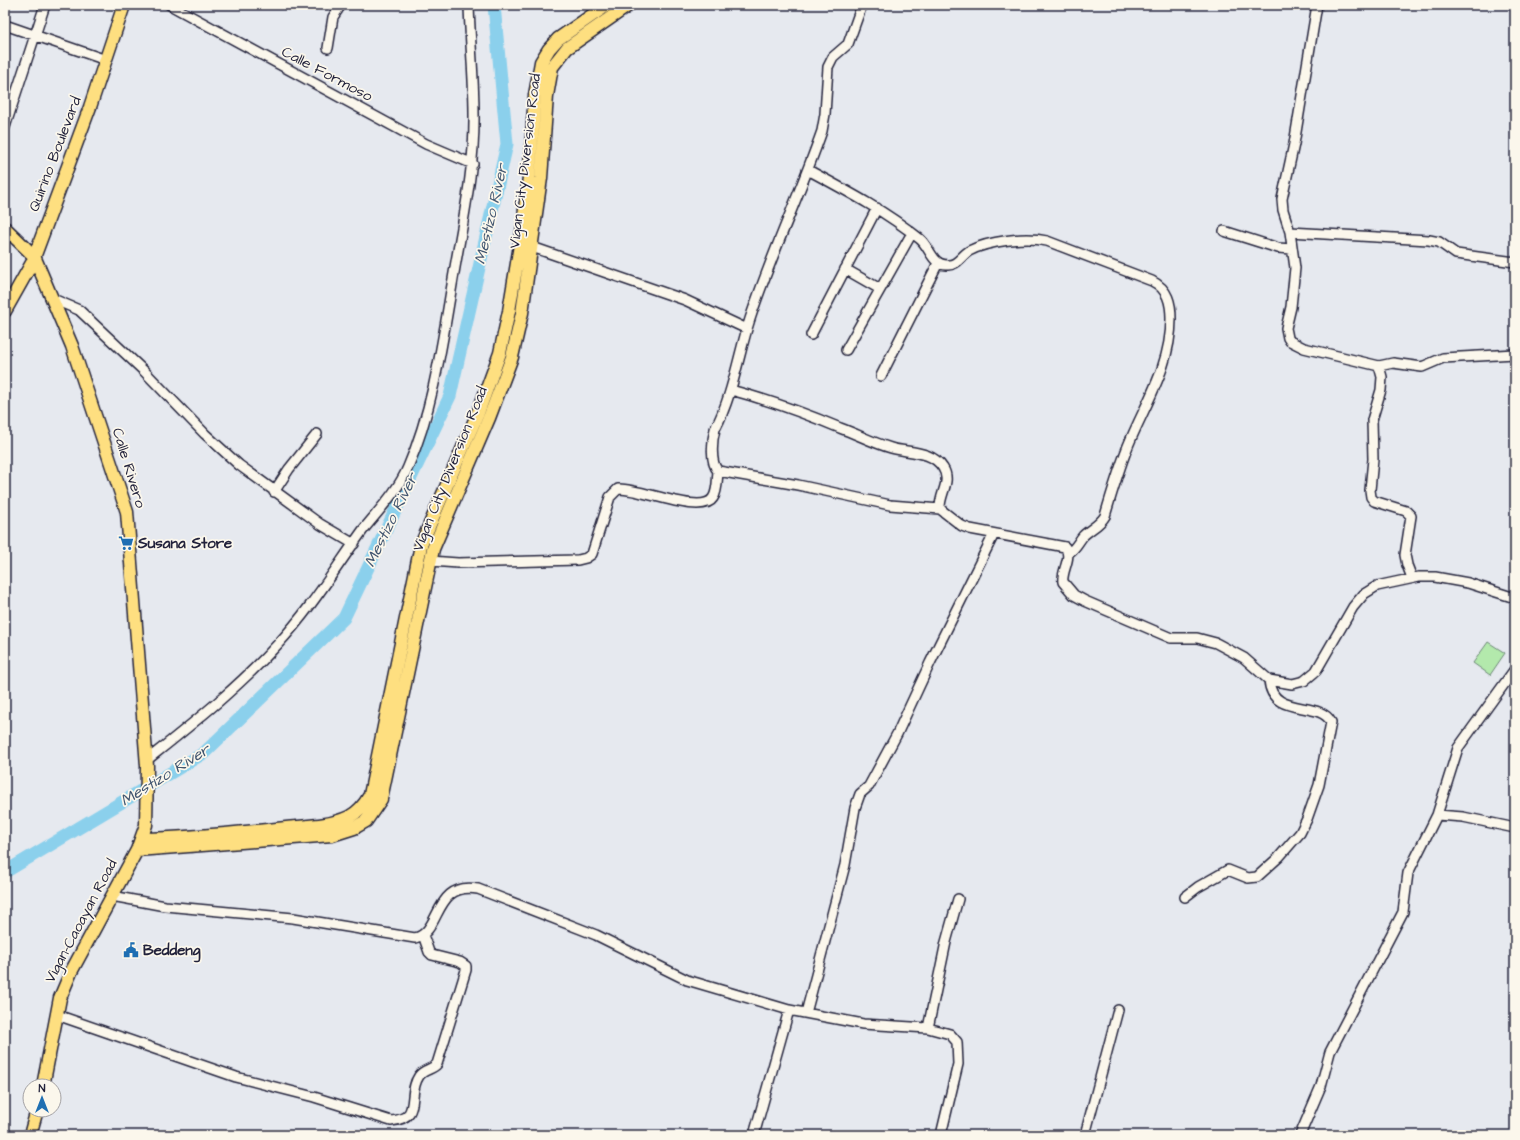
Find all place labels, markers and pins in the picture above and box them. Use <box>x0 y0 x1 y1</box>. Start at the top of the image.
place label: Susana Store <box>137 533 232 554</box>
supermarket icon: Susana Store <box>117 534 135 552</box>
place label: Beddeng <box>143 940 201 963</box>
public building icon: Beddeng <box>122 941 140 959</box>

